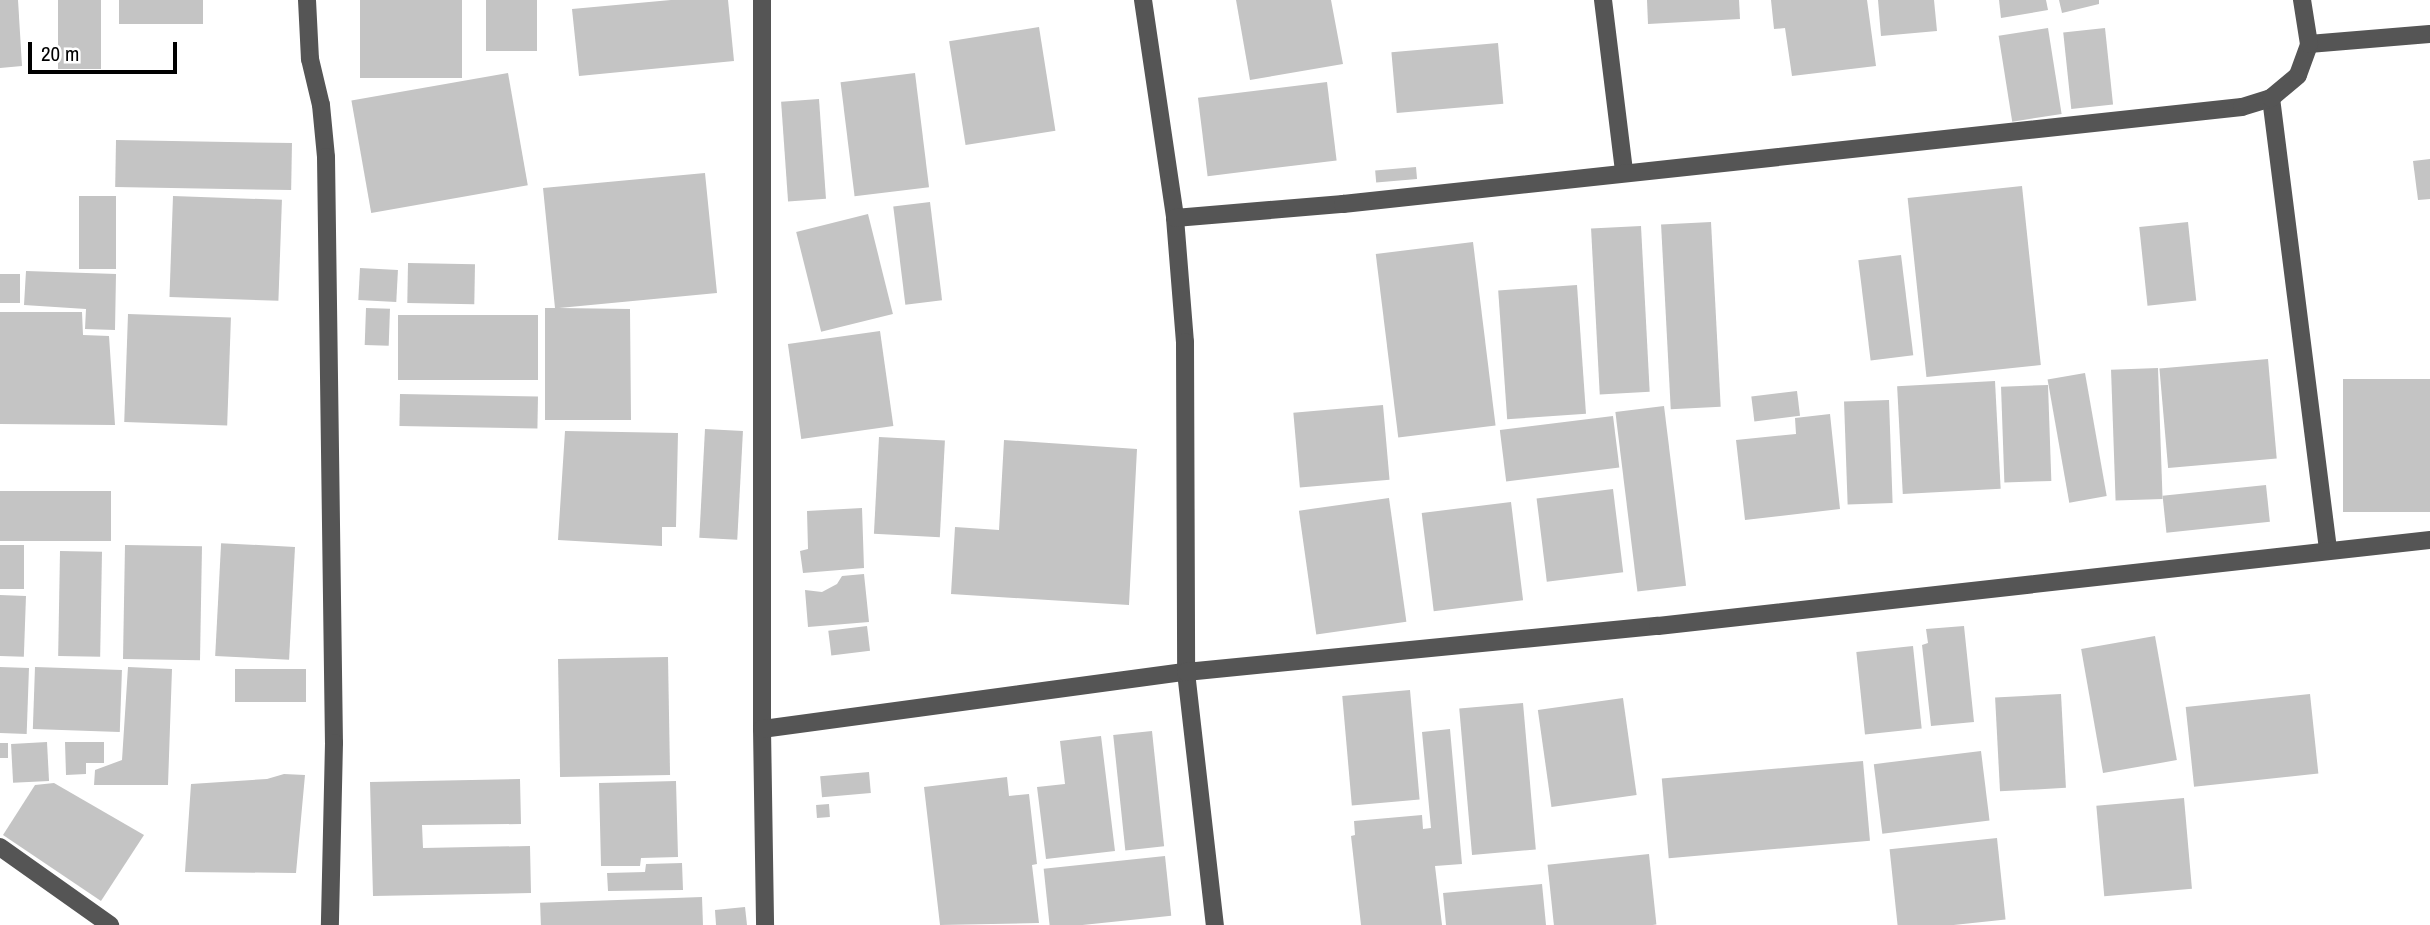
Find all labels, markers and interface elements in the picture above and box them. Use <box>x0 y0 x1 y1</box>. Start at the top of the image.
scale bar <box>32 28 180 72</box>
text: 20 m <box>41 39 79 68</box>

